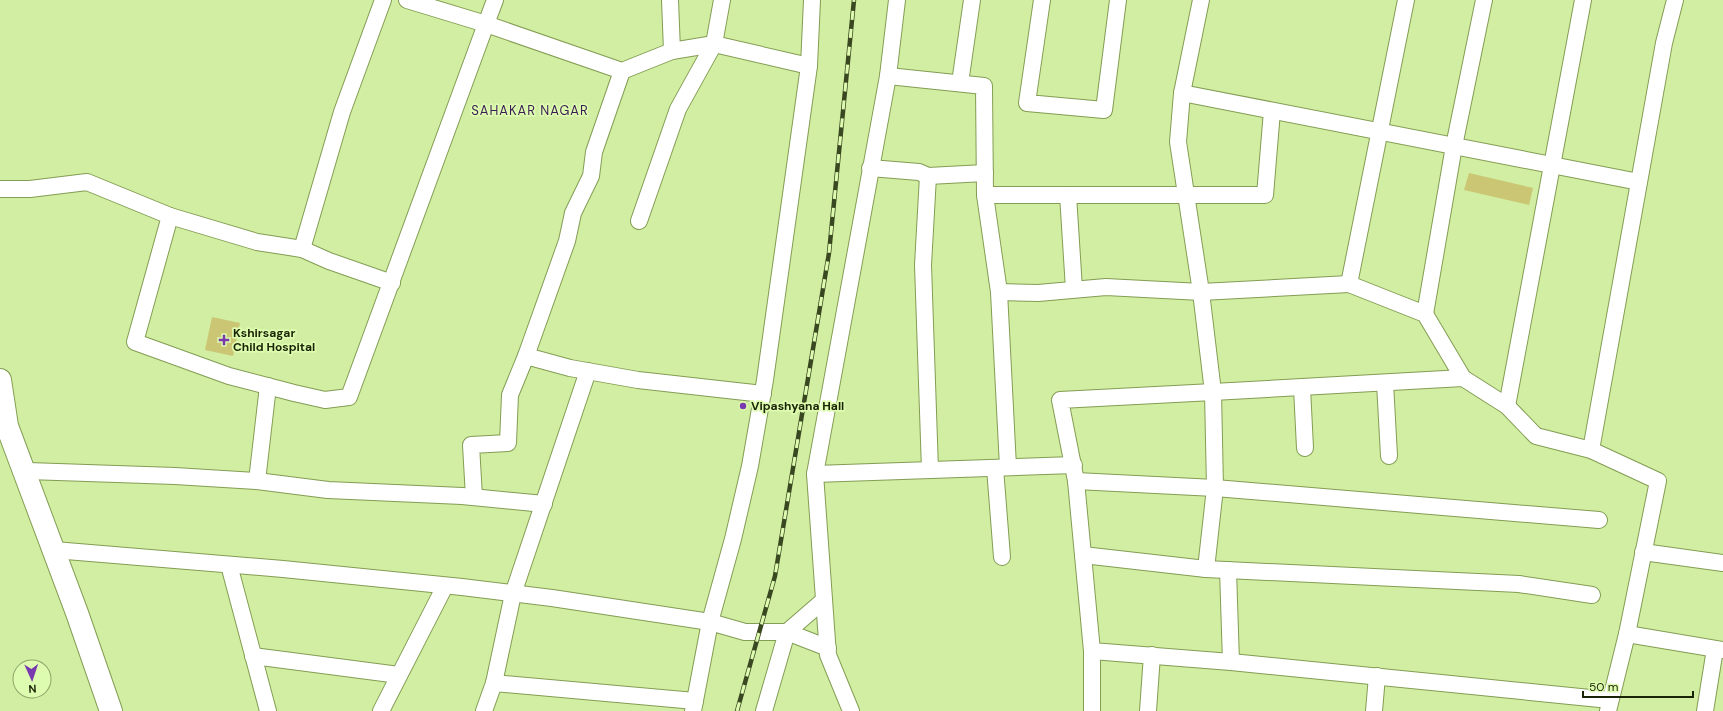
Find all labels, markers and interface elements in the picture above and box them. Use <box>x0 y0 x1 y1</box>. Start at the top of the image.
district label: SAHAKAR NAGAR <box>471 102 589 119</box>
place label: Kshirsagar Child Hospital <box>233 325 315 355</box>
marker: Kshirsagar Child Hospital <box>218 334 230 346</box>
place label: Vipashyana Hall <box>751 398 844 414</box>
marker: Vipashyana Hall <box>738 401 748 411</box>
north arrow <box>12 659 52 699</box>
scale bar <box>1583 673 1693 699</box>
text: 50 m <box>1589 679 1618 695</box>
text: N <box>28 682 37 696</box>

